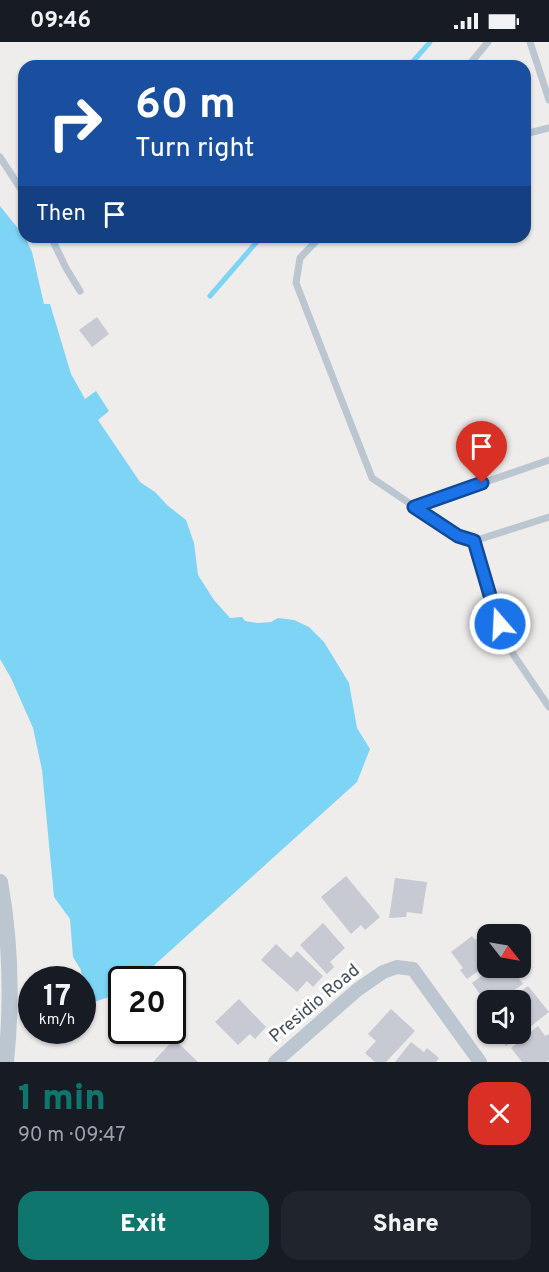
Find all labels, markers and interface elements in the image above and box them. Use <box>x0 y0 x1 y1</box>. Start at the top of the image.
text: 09:46 <box>30 8 91 35</box>
text: 60 m <box>135 80 236 133</box>
icon: right <box>36 84 114 162</box>
text: Turn right <box>135 132 254 166</box>
icon: arrive <box>98 198 131 231</box>
text: Then <box>36 201 86 228</box>
pin <box>456 421 507 483</box>
icon: arrive <box>465 430 498 463</box>
position arrow <box>468 592 532 656</box>
north arrow <box>477 924 531 978</box>
map controls <box>477 924 531 1044</box>
street label: Presidio Road <box>265 960 365 1048</box>
speed limit sign: 20 <box>108 966 186 1044</box>
text: 17 <box>43 979 71 1016</box>
button: sound <box>477 990 531 1044</box>
text: km/h <box>39 1011 75 1030</box>
text: 1 min <box>18 1077 106 1123</box>
button: close <box>468 1082 531 1145</box>
text: 90 m · 09:47 <box>18 1123 126 1149</box>
button: Exit <box>18 1191 269 1260</box>
button: Share <box>281 1191 531 1260</box>

